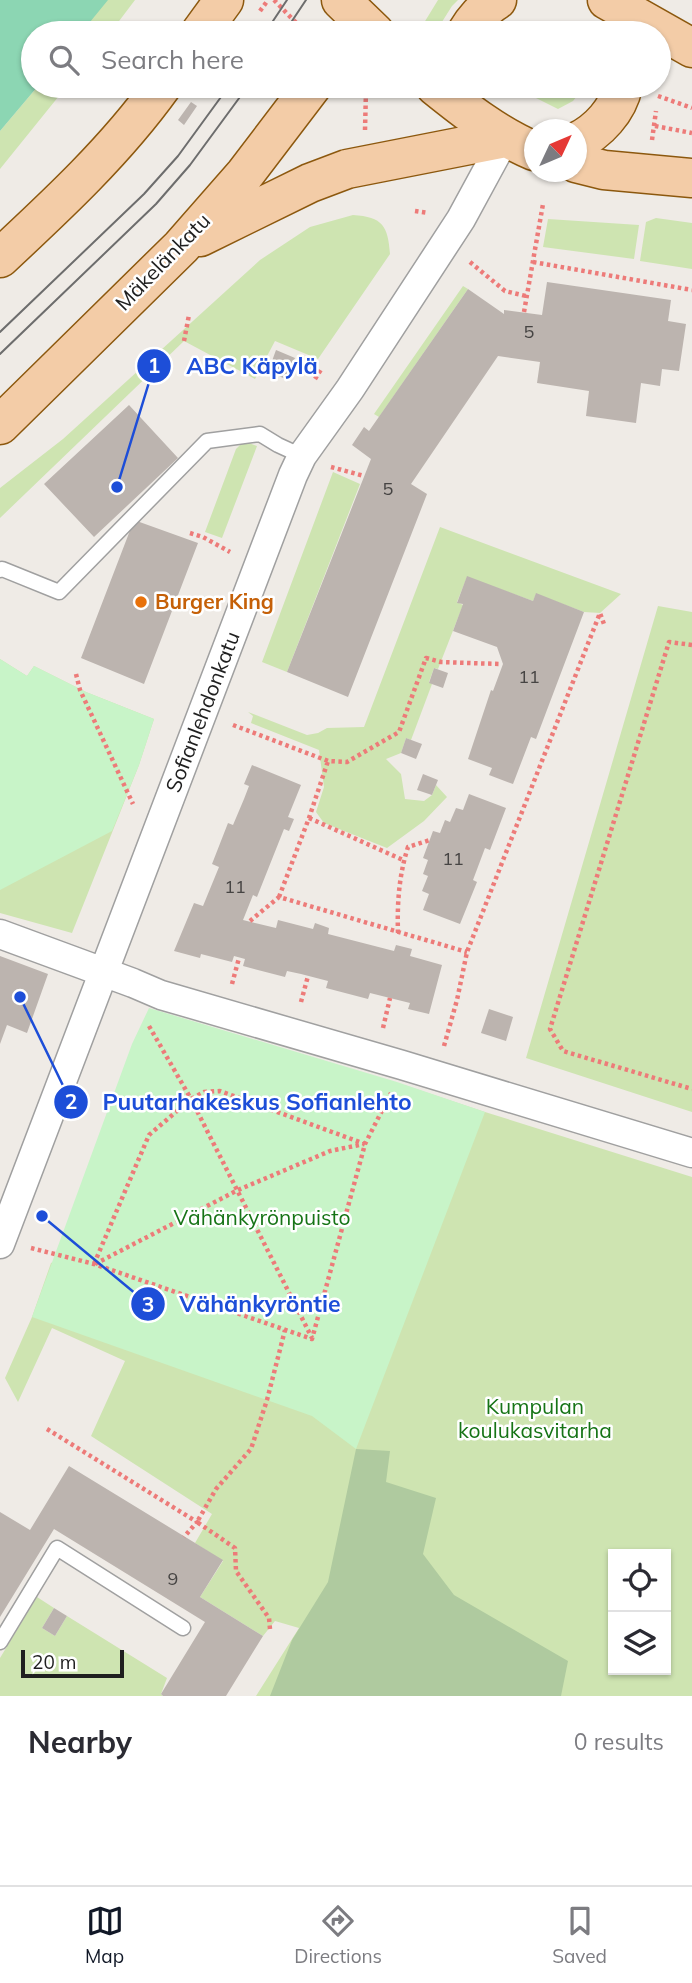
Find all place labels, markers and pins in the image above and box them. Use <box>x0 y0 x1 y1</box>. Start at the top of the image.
callout: ABC Käpylä <box>137 344 331 388</box>
place label: Burger King <box>155 588 274 614</box>
marker: Burger King <box>133 594 149 610</box>
callout: Puutarhakeskus Sofianlehto <box>53 1080 425 1124</box>
callout: Vähänkyröntie <box>130 1282 355 1326</box>

